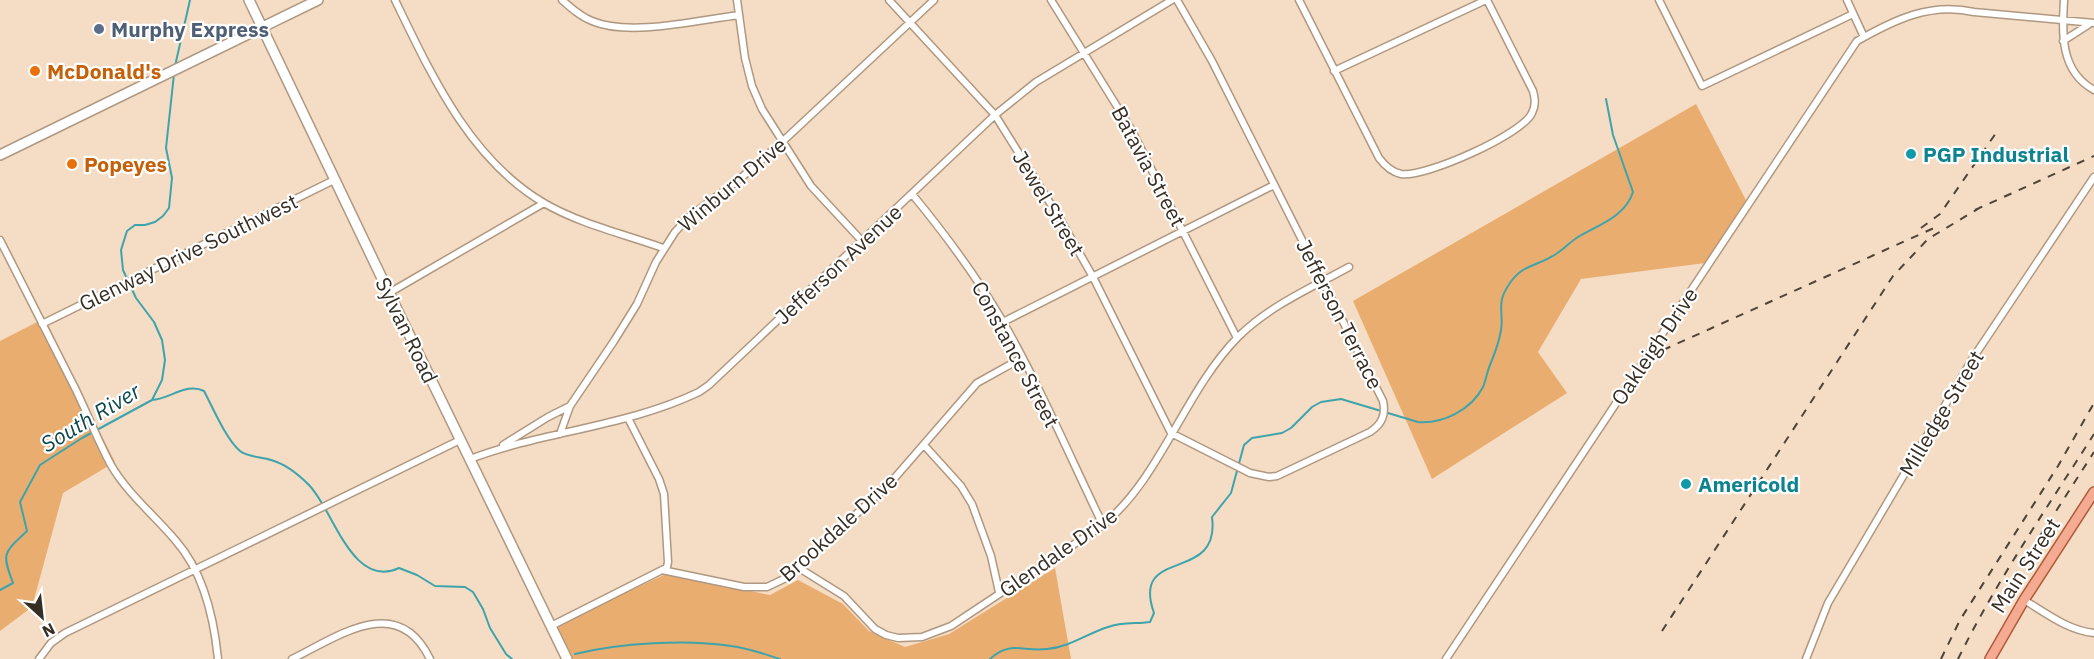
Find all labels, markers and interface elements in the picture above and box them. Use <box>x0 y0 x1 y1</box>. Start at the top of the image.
place label: Murphy Express <box>111 15 269 43</box>
marker: Murphy Express <box>92 22 106 36</box>
place label: McDonald's <box>47 57 161 85</box>
marker: McDonald's <box>28 64 42 78</box>
street label: Batavia Street <box>1105 101 1193 231</box>
street label: Winburn Drive <box>672 130 792 238</box>
place label: PGP Industrial <box>1923 140 2069 168</box>
street label: Jewel Street <box>1007 145 1091 261</box>
marker: PGP Industrial <box>1904 147 1918 161</box>
place label: Popeyes <box>84 150 167 178</box>
marker: Popeyes <box>65 157 79 171</box>
street label: Glenway Drive Southwest <box>74 187 302 317</box>
street label: Jefferson Avenue <box>768 198 908 330</box>
street label: Jefferson Terrace <box>1290 234 1390 394</box>
street label: Sylvan Road <box>369 272 445 388</box>
street label: Constance Street <box>966 276 1066 432</box>
street label: Oakleigh Drive <box>1604 282 1704 410</box>
street label: Milledge Street <box>1892 345 1990 481</box>
water label: South River <box>35 375 146 458</box>
street label: Brookdale Drive <box>773 466 903 588</box>
place label: Americold <box>1698 470 1799 498</box>
marker: Americold <box>1679 477 1693 491</box>
street label: Glendale Drive <box>993 501 1123 603</box>
street label: Main Street <box>1984 512 2066 618</box>
north arrow <box>12 587 72 647</box>
text: N <box>39 619 59 642</box>

